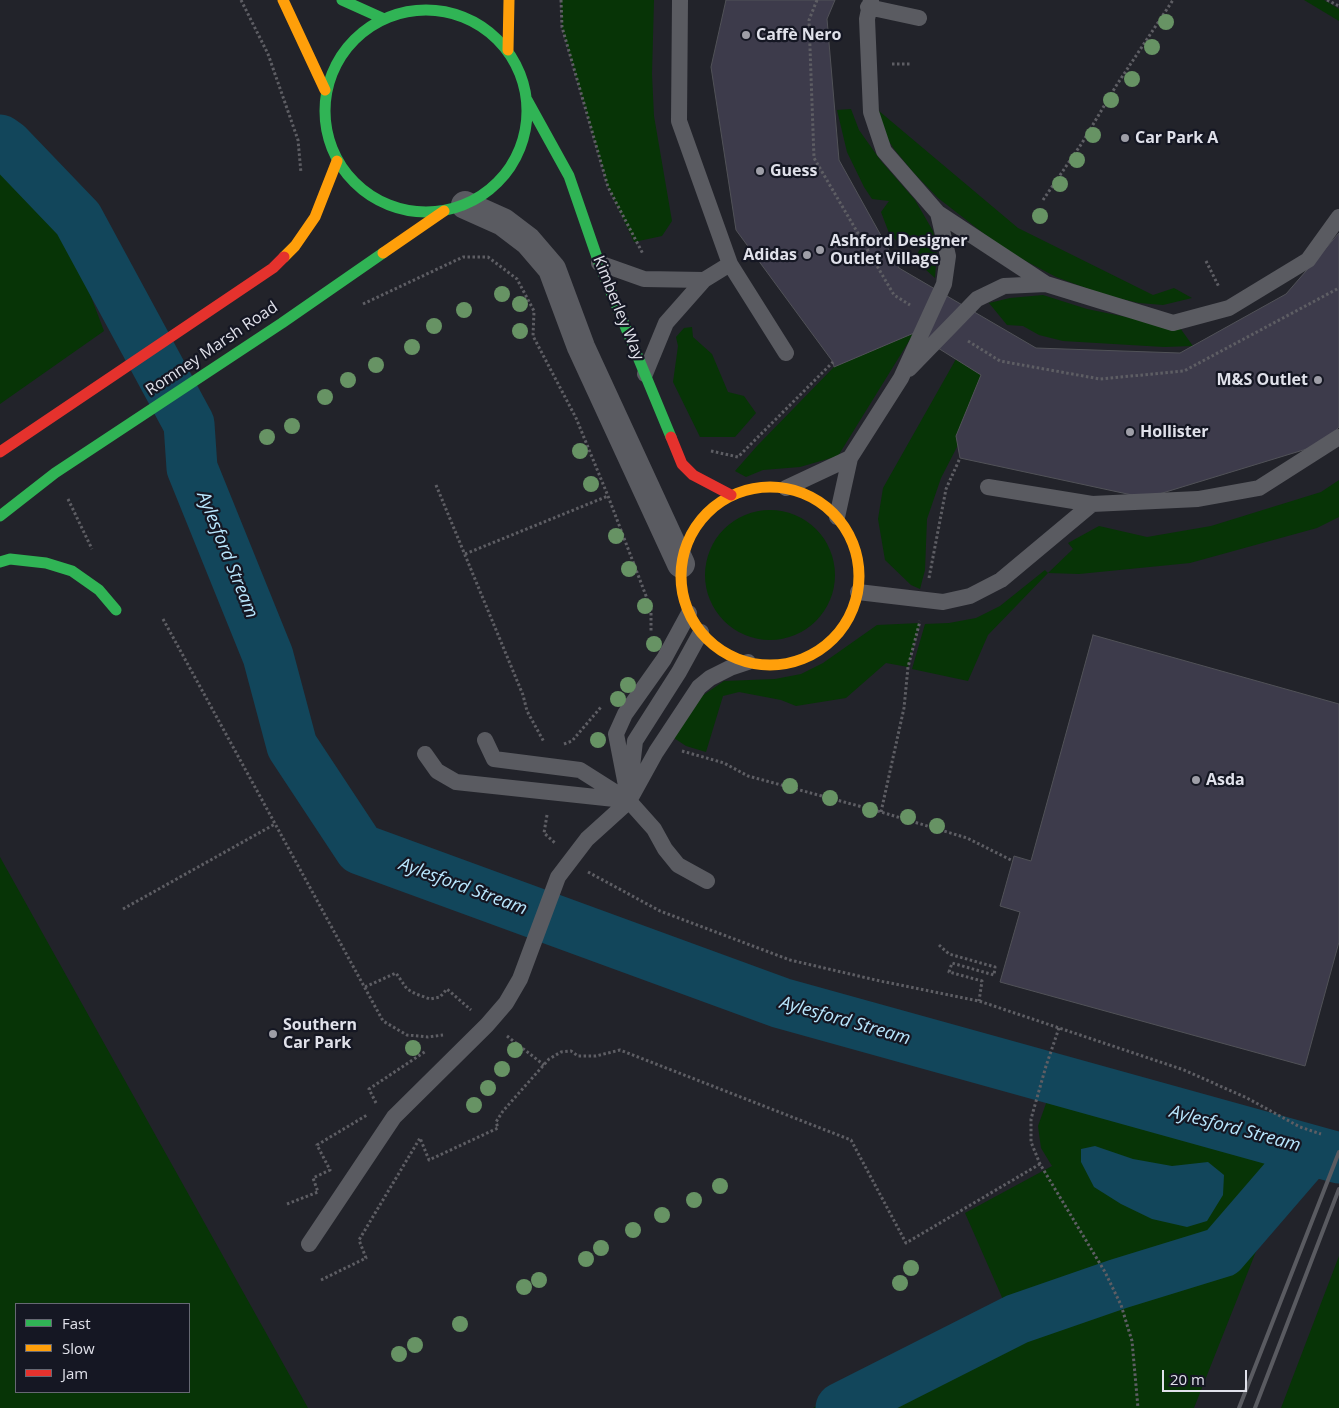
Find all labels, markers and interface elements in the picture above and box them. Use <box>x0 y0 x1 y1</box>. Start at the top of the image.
place label: Caffè Nero <box>756 25 841 45</box>
marker: Caffè Nero <box>740 29 752 41</box>
place label: Car Park A <box>1135 128 1218 148</box>
marker: Car Park A <box>1119 132 1131 144</box>
place label: Guess <box>770 161 817 181</box>
marker: Guess <box>754 165 766 177</box>
place label: Ashford Designer Outlet Village <box>830 231 968 269</box>
marker: Ashford Designer Outlet Village <box>814 244 826 256</box>
place label: Adidas <box>743 245 797 265</box>
marker: Adidas <box>801 249 813 261</box>
street label: Kimberley Way <box>588 253 648 363</box>
street label: Romney Marsh Road <box>142 298 282 400</box>
place label: M&S Outlet <box>1216 370 1308 390</box>
marker: M&S Outlet <box>1312 374 1324 386</box>
place label: Hollister <box>1140 422 1208 442</box>
marker: Hollister <box>1124 426 1136 438</box>
water label: Aylesford Stream <box>192 489 262 621</box>
place label: Asda <box>1206 770 1245 790</box>
marker: Asda <box>1190 774 1202 786</box>
water label: Aylesford Stream <box>396 854 530 920</box>
water label: Aylesford Stream <box>777 992 913 1050</box>
place label: Southern Car Park <box>283 1015 357 1053</box>
marker: Southern Car Park <box>267 1028 279 1040</box>
water label: Aylesford Stream <box>1167 1101 1303 1157</box>
legend <box>15 1303 190 1393</box>
text: Fast <box>62 1313 91 1333</box>
text: Slow <box>62 1338 95 1358</box>
scale bar <box>1164 1360 1249 1392</box>
text: Jam <box>62 1363 88 1383</box>
text: 20 m <box>1170 1369 1205 1389</box>

